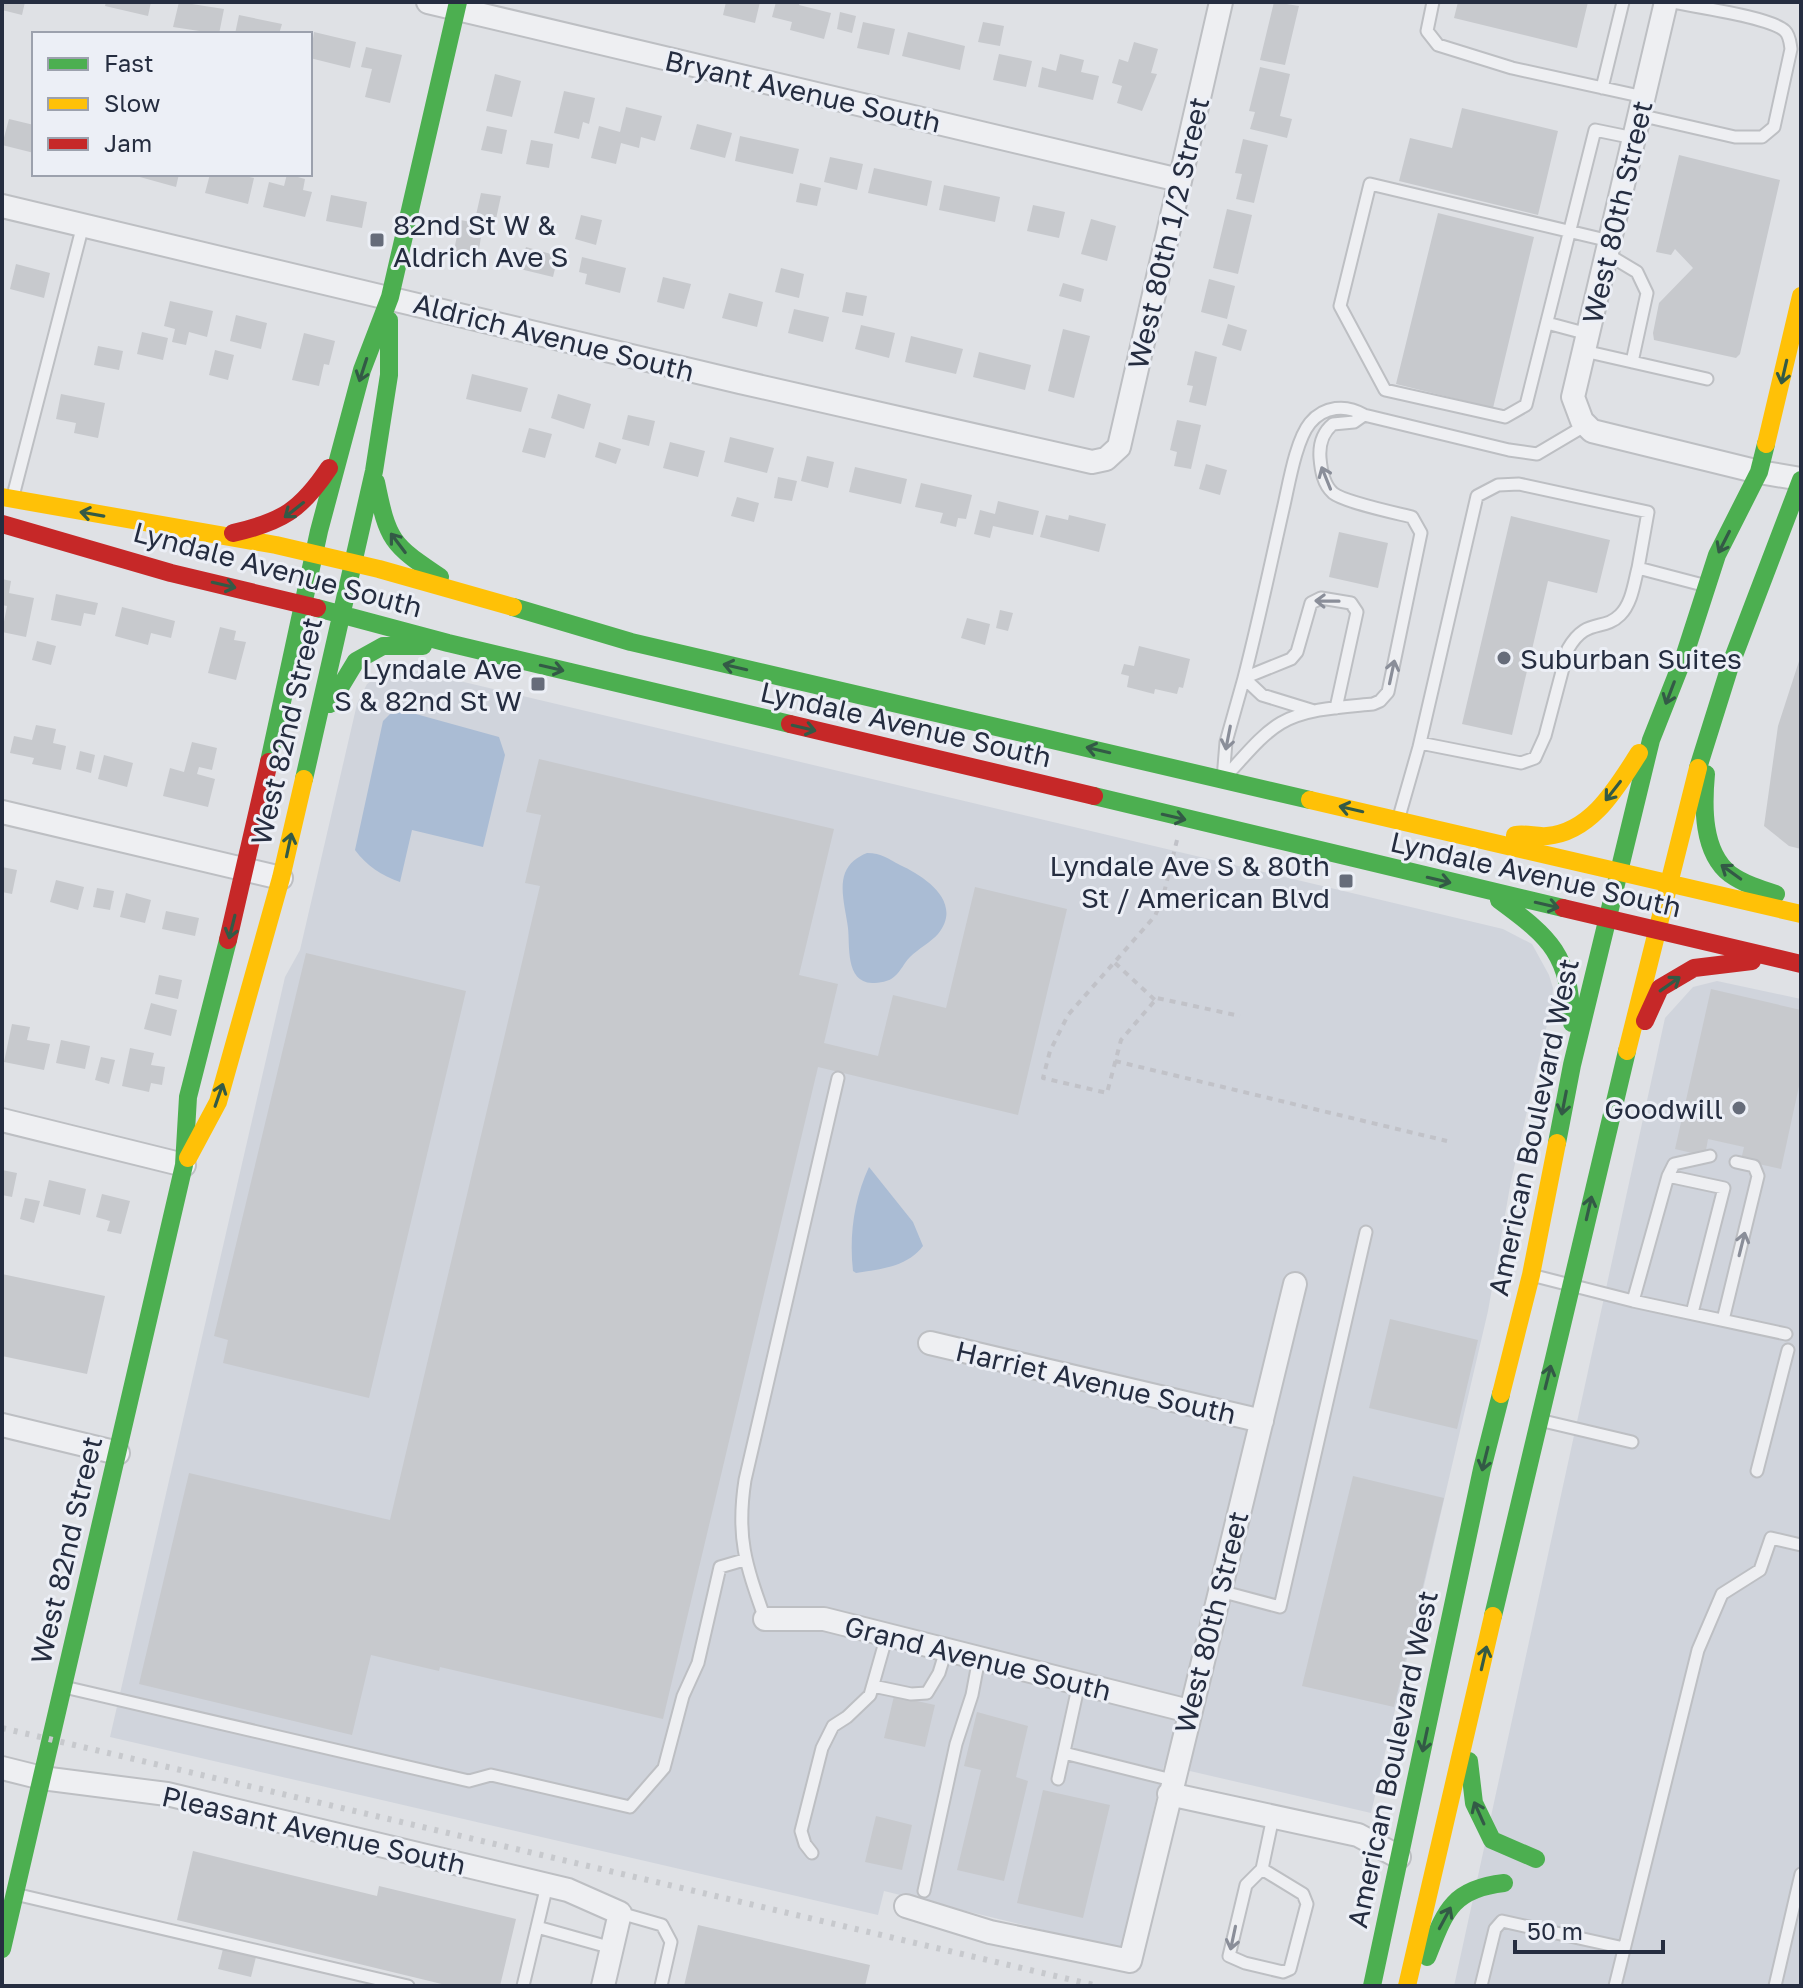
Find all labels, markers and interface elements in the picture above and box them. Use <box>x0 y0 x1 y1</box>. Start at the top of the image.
legend <box>32 32 312 176</box>
street label: Bryant Avenue South <box>662 43 944 139</box>
text: Fast <box>104 48 154 77</box>
text: Slow <box>104 88 160 117</box>
street label: West 80th 1/2 Street <box>1121 94 1215 372</box>
street label: West 80th Street <box>1575 97 1659 327</box>
text: Jam <box>104 128 152 157</box>
place label: 82nd St W & Aldrich Ave S <box>393 208 568 273</box>
marker: 82nd St W & Aldrich Ave S <box>368 231 386 249</box>
street label: Aldrich Avenue South <box>410 286 698 388</box>
one-way arrow <box>354 357 369 382</box>
one-way arrow <box>1776 359 1791 384</box>
one-way arrow <box>1318 466 1332 491</box>
one-way arrow <box>284 502 305 519</box>
one-way arrow <box>80 506 105 521</box>
street label: Lyndale Avenue South <box>130 515 426 623</box>
one-way arrow <box>1716 529 1731 553</box>
one-way arrow <box>390 533 407 554</box>
one-way arrow <box>210 579 236 594</box>
one-way arrow <box>1314 593 1340 609</box>
street label: West 82nd Street <box>244 614 328 848</box>
place label: Suburban Suites <box>1520 642 1742 675</box>
marker: Suburban Suites <box>1495 649 1513 667</box>
place label: Lyndale Ave S & 82nd St W <box>334 652 522 717</box>
one-way arrow <box>723 658 749 673</box>
one-way arrow <box>1385 659 1400 685</box>
one-way arrow <box>538 661 564 676</box>
street label: Lyndale Avenue South <box>757 674 1055 774</box>
marker: Lyndale Ave S & 82nd St W <box>529 675 547 693</box>
one-way arrow <box>1662 680 1676 705</box>
one-way arrow <box>791 721 817 736</box>
one-way arrow <box>1219 725 1234 750</box>
one-way arrow <box>1085 742 1111 757</box>
one-way arrow <box>1604 780 1621 801</box>
one-way arrow <box>1339 801 1364 816</box>
one-way arrow <box>1161 810 1187 825</box>
street label: Lyndale Avenue South <box>1387 824 1685 924</box>
one-way arrow <box>282 832 297 858</box>
place label: Lyndale Ave S & 80th St / American Blvd <box>1049 849 1330 914</box>
one-way arrow <box>1721 864 1743 880</box>
marker: Lyndale Ave S & 80th St / American Blvd <box>1337 872 1355 890</box>
one-way arrow <box>1425 873 1451 888</box>
one-way arrow <box>1533 898 1559 913</box>
one-way arrow <box>223 913 238 939</box>
street label: American Boulevard West <box>1481 955 1585 1299</box>
one-way arrow <box>1658 975 1681 992</box>
one-way arrow <box>213 1083 228 1108</box>
one-way arrow <box>1556 1090 1571 1115</box>
place label: Goodwill <box>1604 1092 1723 1125</box>
marker: Goodwill <box>1730 1099 1748 1117</box>
one-way arrow <box>1582 1196 1597 1221</box>
one-way arrow <box>1735 1232 1750 1257</box>
street label: Harriet Avenue South <box>953 1334 1239 1430</box>
one-way arrow <box>1542 1365 1557 1391</box>
street label: West 82nd Street <box>24 1433 108 1667</box>
one-way arrow <box>1477 1446 1492 1471</box>
street label: West 80th Street <box>1167 1508 1255 1736</box>
street label: American Boulevard West <box>1340 1587 1444 1931</box>
street label: Grand Avenue South <box>841 1609 1115 1707</box>
one-way arrow <box>1477 1646 1492 1671</box>
one-way arrow <box>1417 1727 1432 1753</box>
street label: Pleasant Avenue South <box>159 1779 469 1881</box>
one-way arrow <box>1471 1802 1486 1826</box>
scale bar <box>1515 1904 1663 1954</box>
one-way arrow <box>1437 1906 1453 1930</box>
text: 50 m <box>1527 1916 1583 1945</box>
one-way arrow <box>1225 1925 1240 1951</box>

